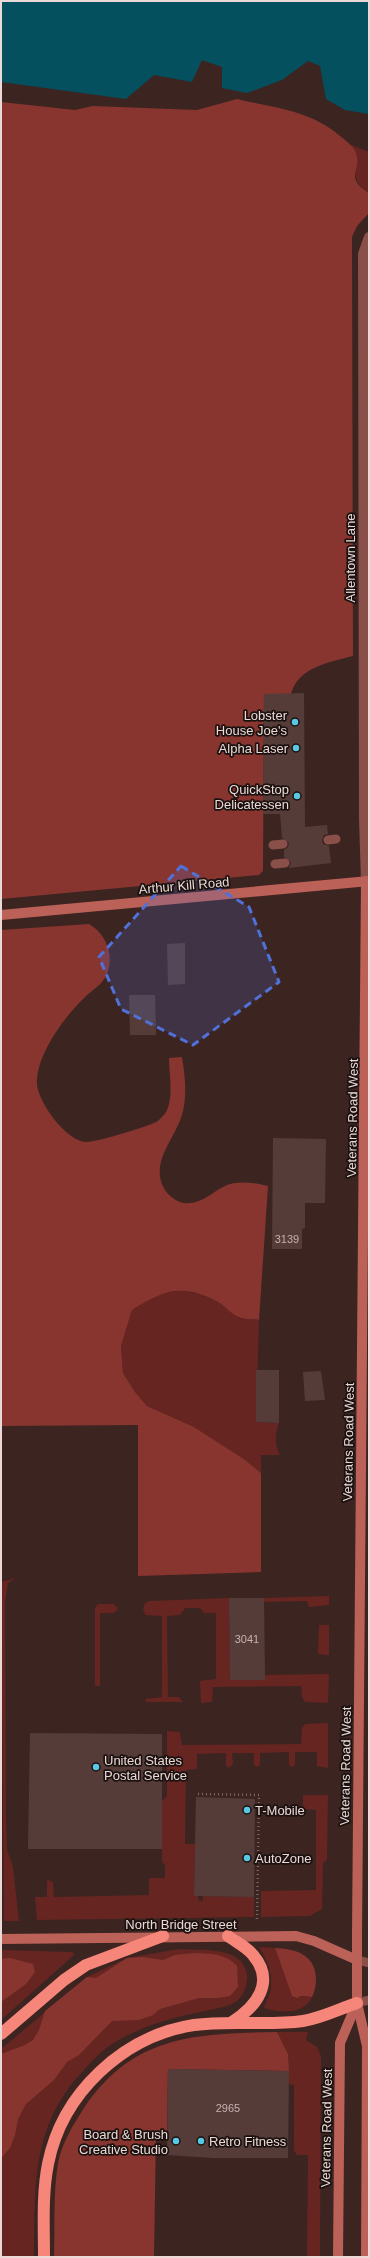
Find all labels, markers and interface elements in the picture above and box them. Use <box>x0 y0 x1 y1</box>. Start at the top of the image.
street label: Allentown Lane <box>343 514 358 602</box>
place label: Lobster House Joe's <box>216 708 288 738</box>
marker: Lobster House Joe's <box>290 717 300 727</box>
place label: Alpha Laser <box>219 741 289 756</box>
marker: Alpha Laser <box>291 743 301 753</box>
place label: QuickStop Delicatessen <box>215 782 289 812</box>
marker: QuickStop Delicatessen <box>292 791 302 801</box>
street label: Arthur Kill Road <box>138 874 230 897</box>
street label: Veterans Road West <box>344 1058 361 1178</box>
house number: 3139 <box>275 1233 299 1245</box>
street label: Veterans Road West <box>340 1382 357 1502</box>
house number: 3041 <box>235 1633 259 1645</box>
street label: Veterans Road West <box>337 1706 354 1826</box>
place label: United States Postal Service <box>104 1753 187 1783</box>
marker: United States Postal Service <box>91 1762 101 1772</box>
place label: T-Mobile <box>255 1803 305 1818</box>
marker: T-Mobile <box>242 1805 252 1815</box>
place label: AutoZone <box>255 1851 311 1866</box>
marker: AutoZone <box>242 1853 252 1863</box>
street label: North Bridge Street <box>125 1917 237 1932</box>
street label: Veterans Road West <box>318 2068 335 2188</box>
house number: 2965 <box>216 2102 240 2114</box>
place label: Board & Brush Creative Studio <box>79 2127 168 2157</box>
place label: Retro Fitness <box>209 2134 287 2149</box>
marker: Board & Brush Creative Studio <box>171 2136 181 2146</box>
marker: Retro Fitness <box>196 2136 206 2146</box>

